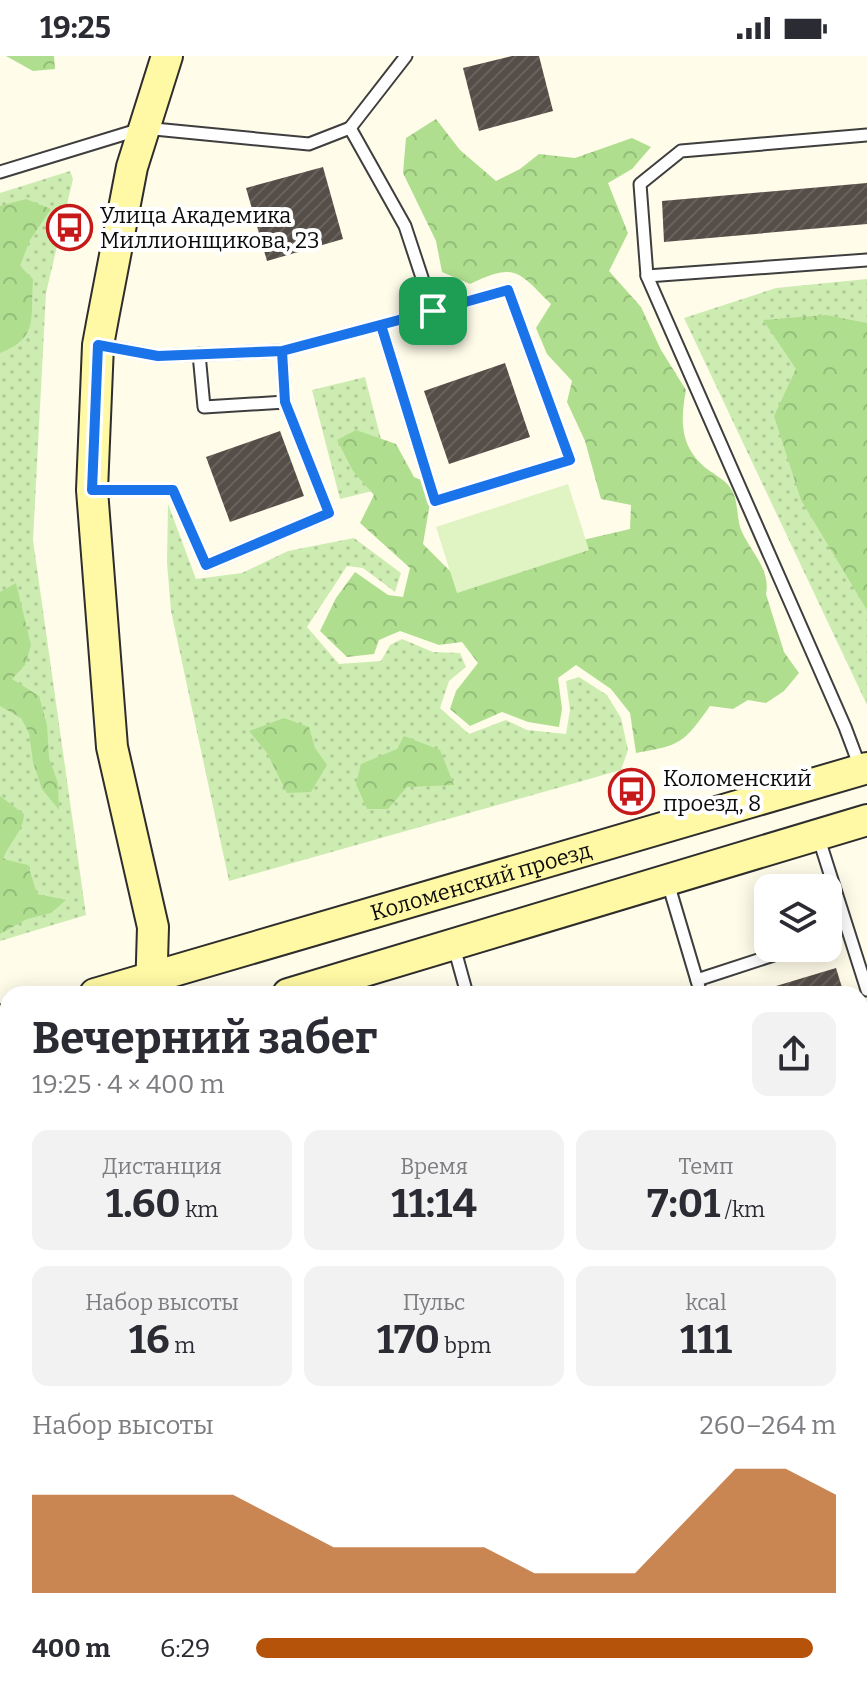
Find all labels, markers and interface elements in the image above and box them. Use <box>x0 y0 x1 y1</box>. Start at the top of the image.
text: 19:25 <box>40 10 111 46</box>
place label: Улица Академика Миллионщикова, 23 <box>100 202 320 254</box>
bus stop icon: Улица Академика Миллионщикова, 23 <box>45 204 93 252</box>
pin <box>399 277 467 345</box>
icon: arrive <box>411 289 455 333</box>
place label: Коломенский проезд, 8 <box>663 765 812 817</box>
bus stop icon: Коломенский проезд, 8 <box>608 767 656 815</box>
street label: Коломенский проезд <box>367 836 594 927</box>
map controls <box>754 874 842 962</box>
button: layers <box>754 874 842 962</box>
text: Вечерний забег <box>32 1012 377 1065</box>
button: share <box>752 1012 836 1096</box>
text: 19:25 · 4 × 400 m <box>32 1069 224 1100</box>
text: Дистанция <box>102 1153 222 1180</box>
text: Время <box>400 1153 468 1180</box>
text: Темп <box>679 1153 733 1180</box>
text: 1.60 <box>106 1180 181 1228</box>
text: 11:14 <box>391 1180 477 1228</box>
text: 7:01 <box>647 1180 720 1228</box>
text: km <box>181 1196 218 1223</box>
text: /km <box>720 1196 765 1223</box>
text: Набор высоты <box>85 1289 239 1316</box>
text: Пульс <box>403 1289 465 1316</box>
text: kcal <box>686 1289 726 1316</box>
text: 16 <box>129 1316 170 1364</box>
text: 170 <box>377 1316 440 1364</box>
text: 111 <box>680 1316 732 1364</box>
text: m <box>170 1332 195 1359</box>
text: bpm <box>440 1332 491 1359</box>
text: Набор высоты <box>32 1410 214 1441</box>
text: 260–264 m <box>700 1410 836 1441</box>
text: 400 m <box>32 1633 110 1664</box>
text: 6:29 <box>160 1633 210 1664</box>

